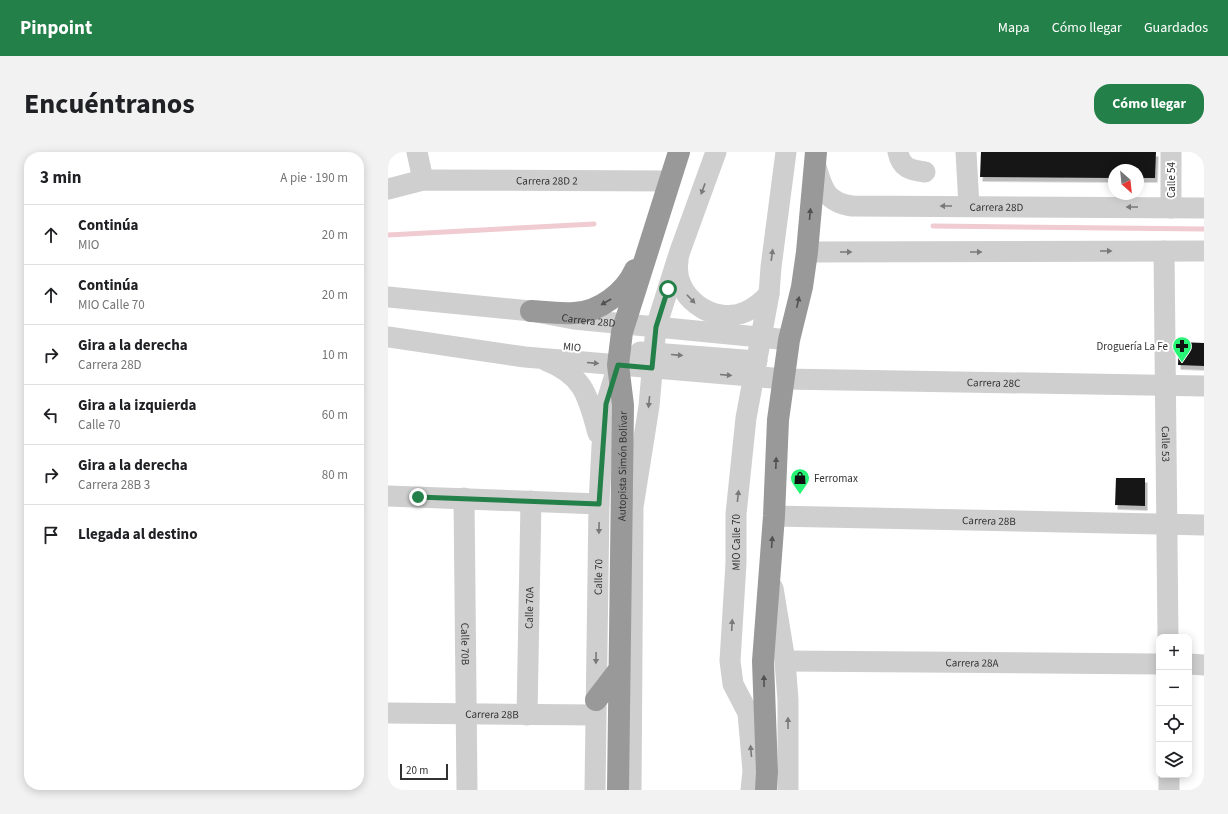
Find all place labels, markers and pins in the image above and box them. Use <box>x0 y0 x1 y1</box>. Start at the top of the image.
pharmacy icon: Droguería La Fe <box>1171 335 1193 363</box>
place label: Droguería La Fe <box>1096 339 1169 354</box>
shop icon: Ferromax <box>789 467 811 495</box>
place label: Ferromax <box>814 471 858 486</box>

